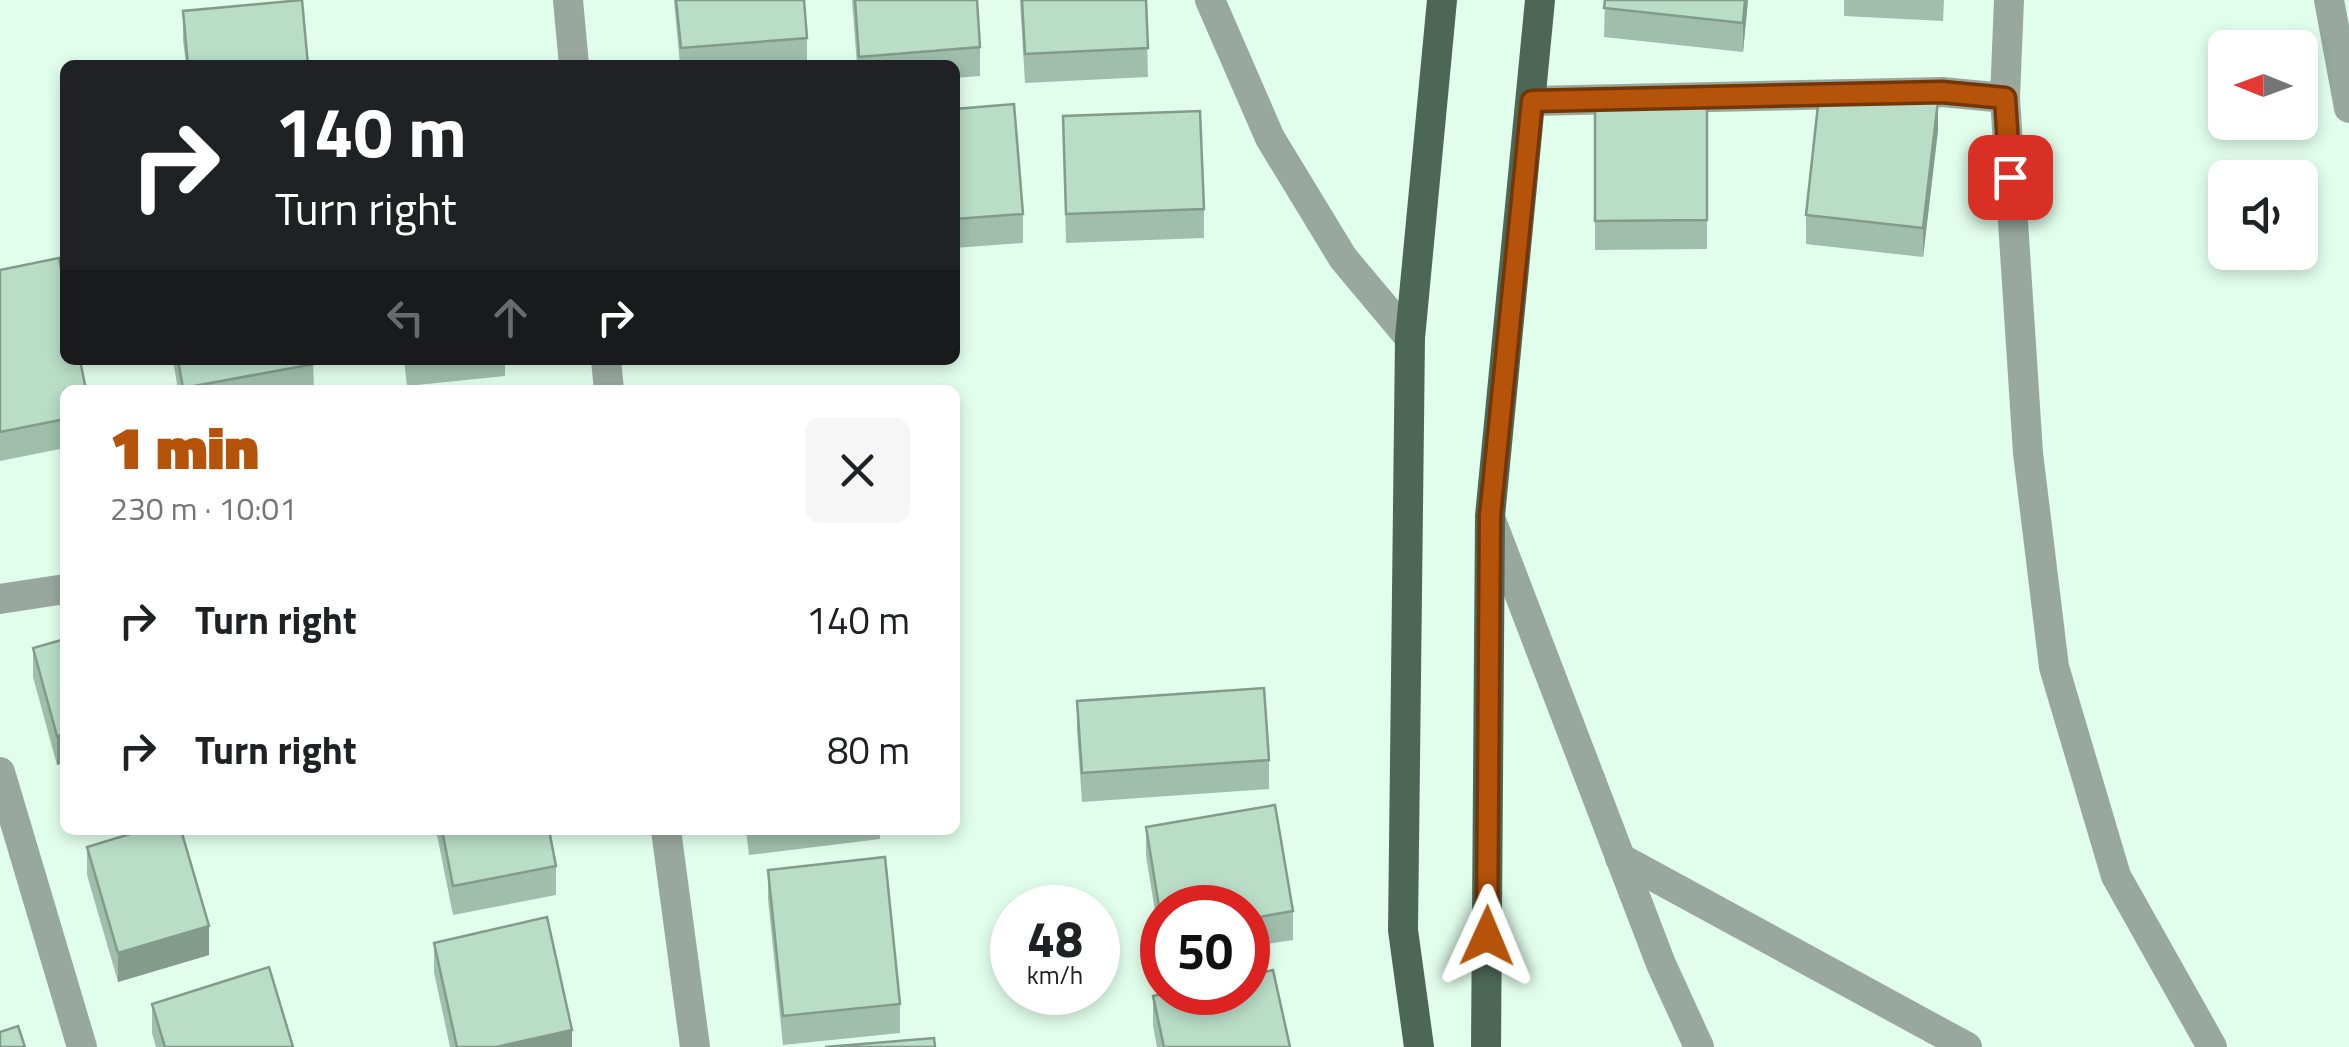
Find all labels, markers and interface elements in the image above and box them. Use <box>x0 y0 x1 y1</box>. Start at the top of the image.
north arrow <box>2208 30 2318 140</box>
map controls <box>2208 30 2318 270</box>
text: 140 m <box>275 78 467 184</box>
icon: right <box>110 100 240 230</box>
pin <box>1968 135 2053 220</box>
icon: arrive <box>1983 150 2038 205</box>
button: sound <box>2208 160 2318 270</box>
text: Turn right <box>275 174 457 242</box>
icon: left <box>378 290 433 345</box>
icon: ahead <box>483 290 538 345</box>
icon: right <box>588 290 643 345</box>
text: 1 min <box>110 401 259 492</box>
button: close <box>805 418 910 523</box>
text: 230 m · 10:01 <box>110 484 297 532</box>
text: Turn right <box>195 591 357 649</box>
text: 140 m <box>806 591 910 649</box>
icon: right <box>110 593 165 648</box>
text: Turn right <box>195 721 357 779</box>
text: 80 m <box>827 721 910 779</box>
icon: right <box>110 723 165 778</box>
position arrow <box>1435 884 1539 988</box>
speed limit sign: 50 <box>1140 885 1270 1015</box>
text: 48 <box>1027 900 1083 976</box>
text: km/h <box>1027 956 1083 994</box>

